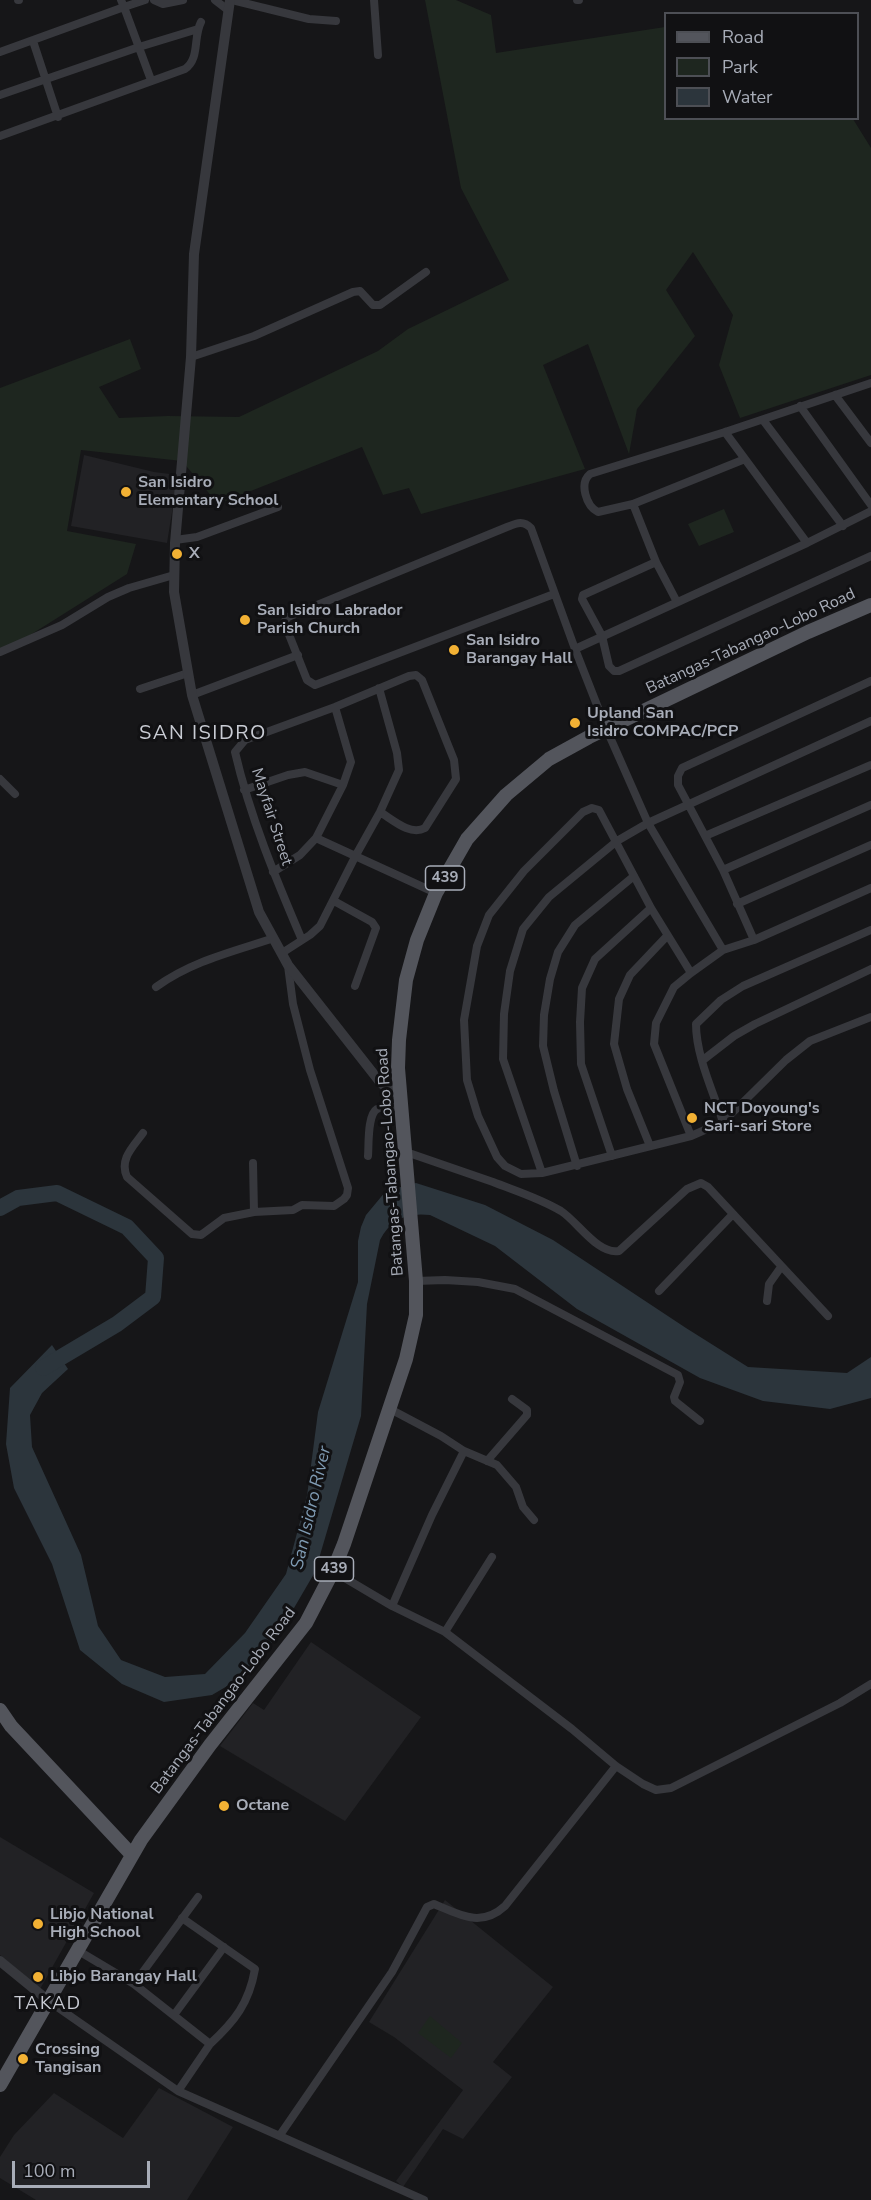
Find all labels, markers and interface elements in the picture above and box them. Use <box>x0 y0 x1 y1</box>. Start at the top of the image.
legend <box>664 12 859 120</box>
text: Road <box>722 25 764 49</box>
text: Park <box>722 55 758 79</box>
text: Water <box>722 85 773 109</box>
place label: San Isidro Elementary School <box>138 473 278 511</box>
marker: San Isidro Elementary School <box>119 485 133 499</box>
place label: X <box>189 544 200 564</box>
marker: X <box>170 547 184 561</box>
street label: Batangas-Tabangao-Lobo Road <box>643 585 859 699</box>
place label: San Isidro Labrador Parish Church <box>257 601 403 639</box>
marker: San Isidro Labrador Parish Church <box>238 613 252 627</box>
place label: San Isidro Barangay Hall <box>466 631 572 669</box>
marker: San Isidro Barangay Hall <box>447 643 461 657</box>
place label: Upland San Isidro COMPAC/PCP <box>587 704 738 742</box>
marker: Upland San Isidro COMPAC/PCP <box>568 716 582 730</box>
district label: SAN ISIDRO <box>139 722 267 746</box>
street label: Mayfair Street <box>246 766 296 868</box>
road number: 439 <box>426 866 464 890</box>
street label: Batangas-Tabangao-Lobo Road <box>373 1047 409 1277</box>
place label: NCT Doyoung's Sari-sari Store <box>704 1099 820 1137</box>
marker: NCT Doyoung's Sari-sari Store <box>685 1111 699 1125</box>
water label: San Isidro River <box>287 1444 337 1572</box>
road number: 439 <box>314 1557 354 1581</box>
street label: Batangas-Tabangao-Lobo Road <box>148 1604 300 1798</box>
place label: Octane <box>236 1796 289 1816</box>
marker: Octane <box>217 1799 231 1813</box>
place label: Libjo National High School <box>50 1905 154 1943</box>
marker: Libjo National High School <box>31 1917 45 1931</box>
place label: Libjo Barangay Hall <box>50 1967 197 1987</box>
marker: Libjo Barangay Hall <box>31 1970 45 1984</box>
district label: TAKAD <box>14 1994 82 2016</box>
place label: Crossing Tangisan <box>35 2040 101 2078</box>
marker: Crossing Tangisan <box>16 2052 30 2066</box>
scale bar <box>15 2149 153 2187</box>
text: 100 m <box>23 2159 75 2183</box>

